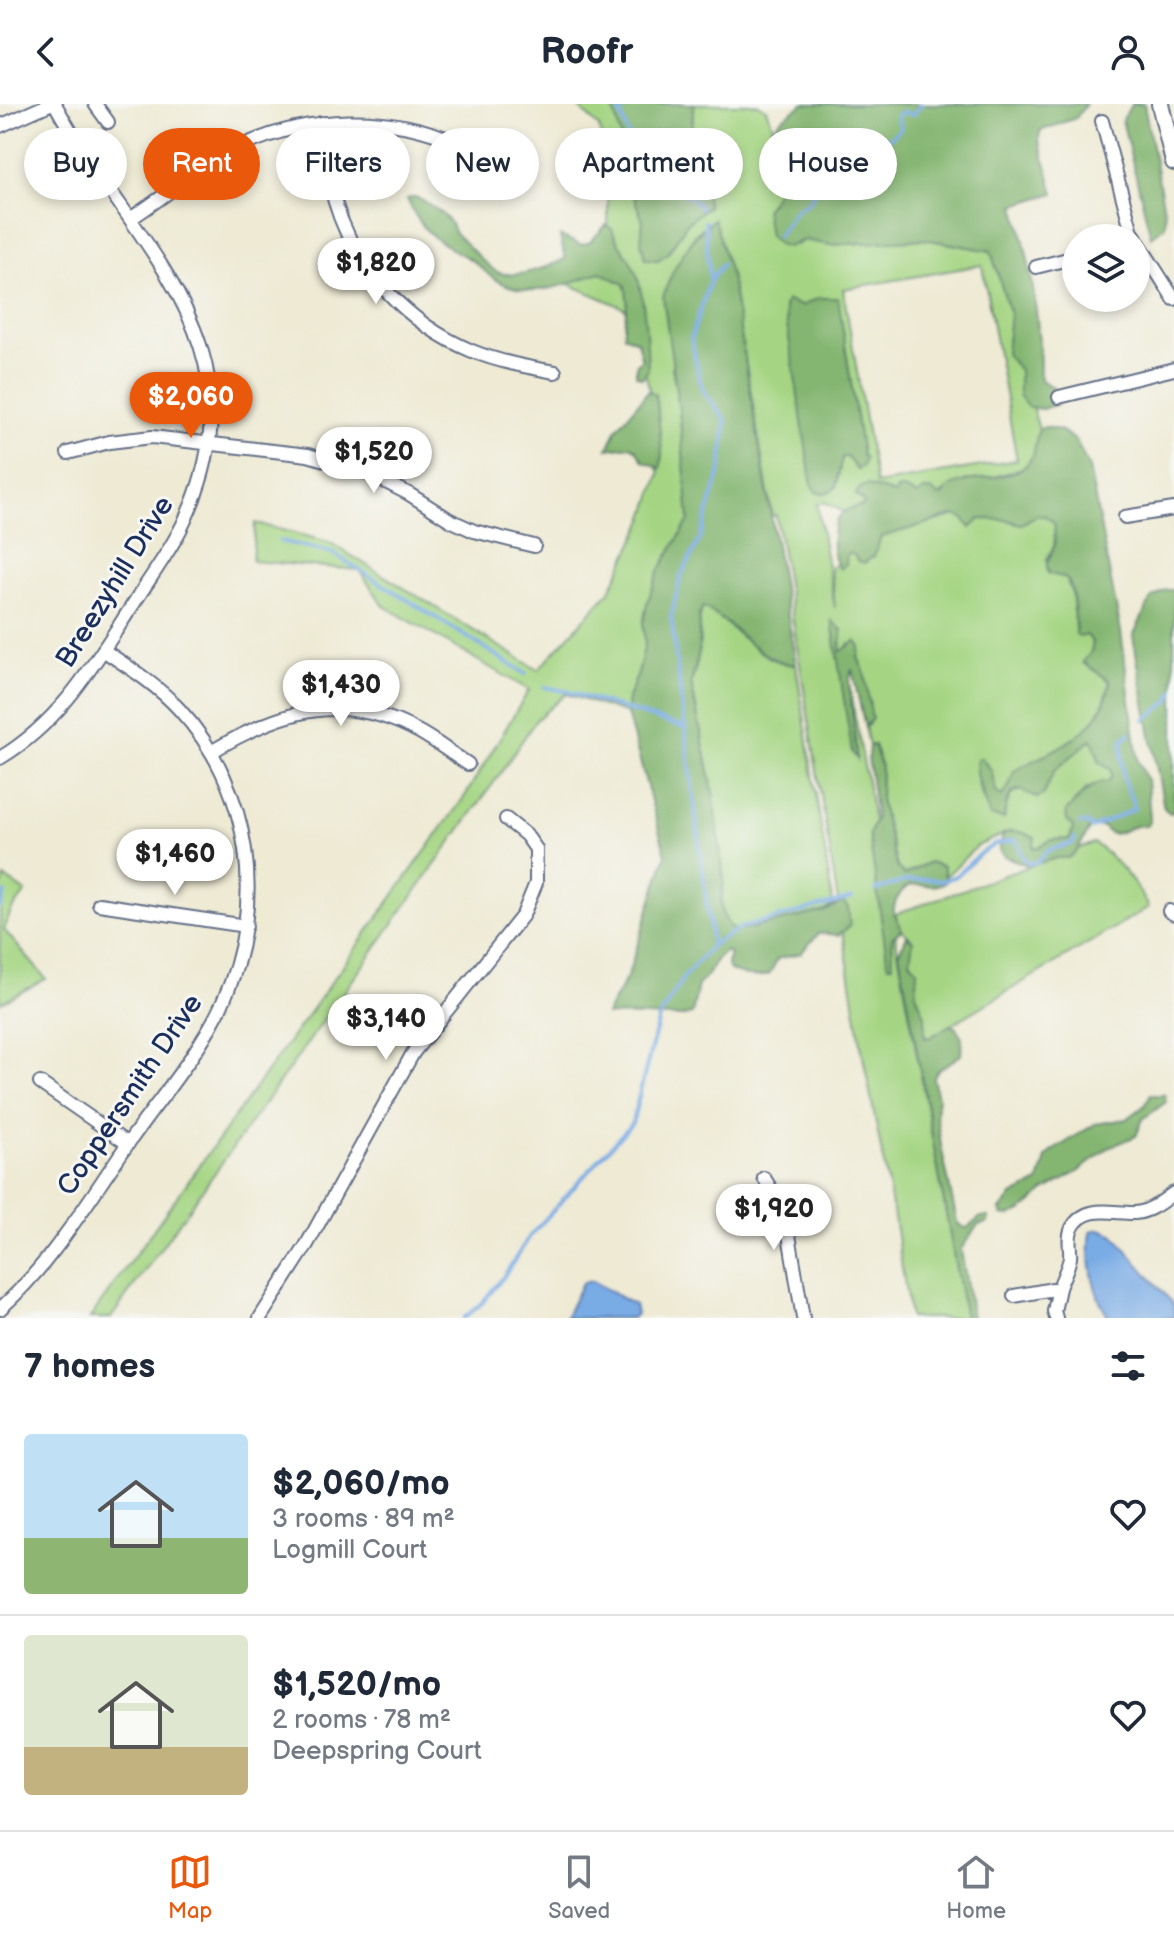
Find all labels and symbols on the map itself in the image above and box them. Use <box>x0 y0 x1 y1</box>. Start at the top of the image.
pin: $1,820 <box>311 238 441 306</box>
pin: $2,060 <box>126 372 256 440</box>
pin: $1,520 <box>309 427 439 495</box>
street label: Breezyhill Drive <box>49 490 181 674</box>
pin: $1,430 <box>276 660 406 728</box>
pin: $1,460 <box>110 829 240 897</box>
street label: Coppersmith Drive <box>50 988 210 1202</box>
pin: $3,140 <box>321 994 451 1062</box>
pin: $1,920 <box>709 1184 839 1252</box>

